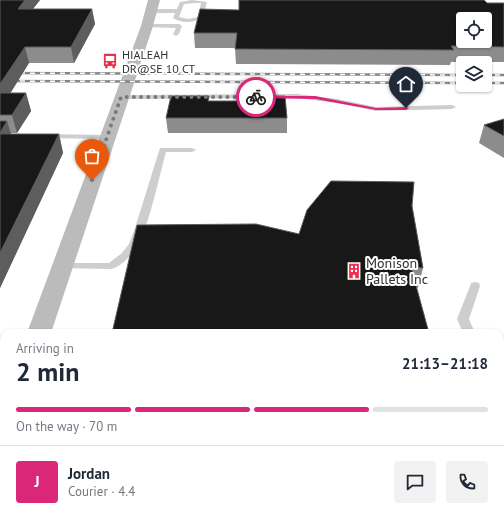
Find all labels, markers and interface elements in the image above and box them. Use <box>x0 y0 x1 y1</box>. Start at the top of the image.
map controls <box>456 12 492 92</box>
button: locate <box>456 12 492 48</box>
place label: HIALEAH DR@SE 10 CT <box>122 47 196 76</box>
bus stop icon: HIALEAH DR@SE 10 CT <box>101 52 119 70</box>
button: layers <box>456 56 492 92</box>
pin <box>389 67 423 108</box>
icon: home <box>395 73 417 95</box>
courier <box>236 77 276 117</box>
icon: bike <box>245 86 267 108</box>
pin <box>75 139 109 180</box>
icon: bag <box>81 145 103 167</box>
place label: Monison Pallets Inc <box>366 254 428 288</box>
building icon: Monison Pallets Inc <box>345 262 363 280</box>
text: Arriving in <box>16 340 74 357</box>
text: 21:13–21:18 <box>402 354 488 373</box>
text: 2 min <box>16 355 79 388</box>
text: On the way · 70 m <box>16 418 117 435</box>
button: chat <box>394 461 436 503</box>
button: phone <box>446 461 488 503</box>
text: Jordan <box>68 464 110 483</box>
text: J <box>34 472 40 491</box>
text: Courier · 4.4 <box>68 483 135 500</box>

